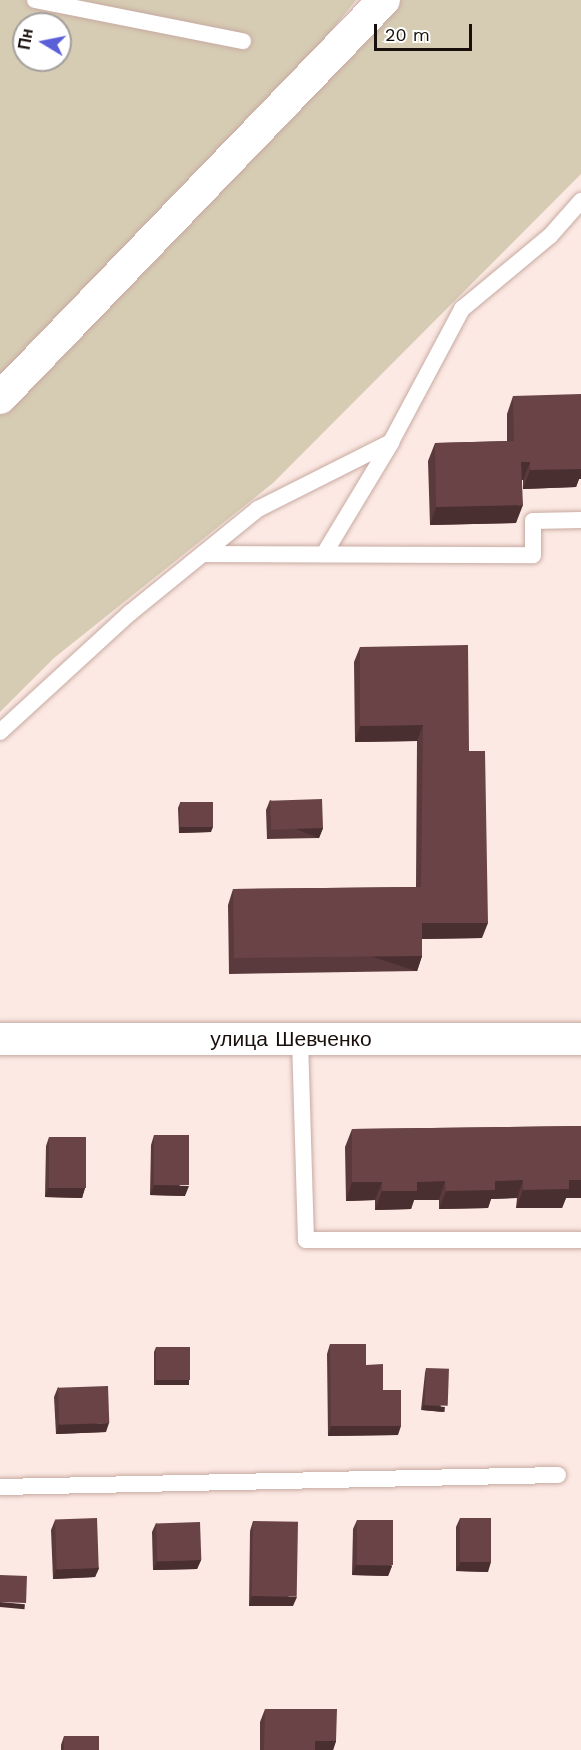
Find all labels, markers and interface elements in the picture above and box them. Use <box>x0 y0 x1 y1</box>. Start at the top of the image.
north arrow <box>12 12 72 72</box>
scale bar <box>377 12 474 50</box>
text: 20 m <box>385 24 430 45</box>
text: Пн <box>15 27 37 51</box>
street label: улица Шевченко <box>210 1026 372 1052</box>

